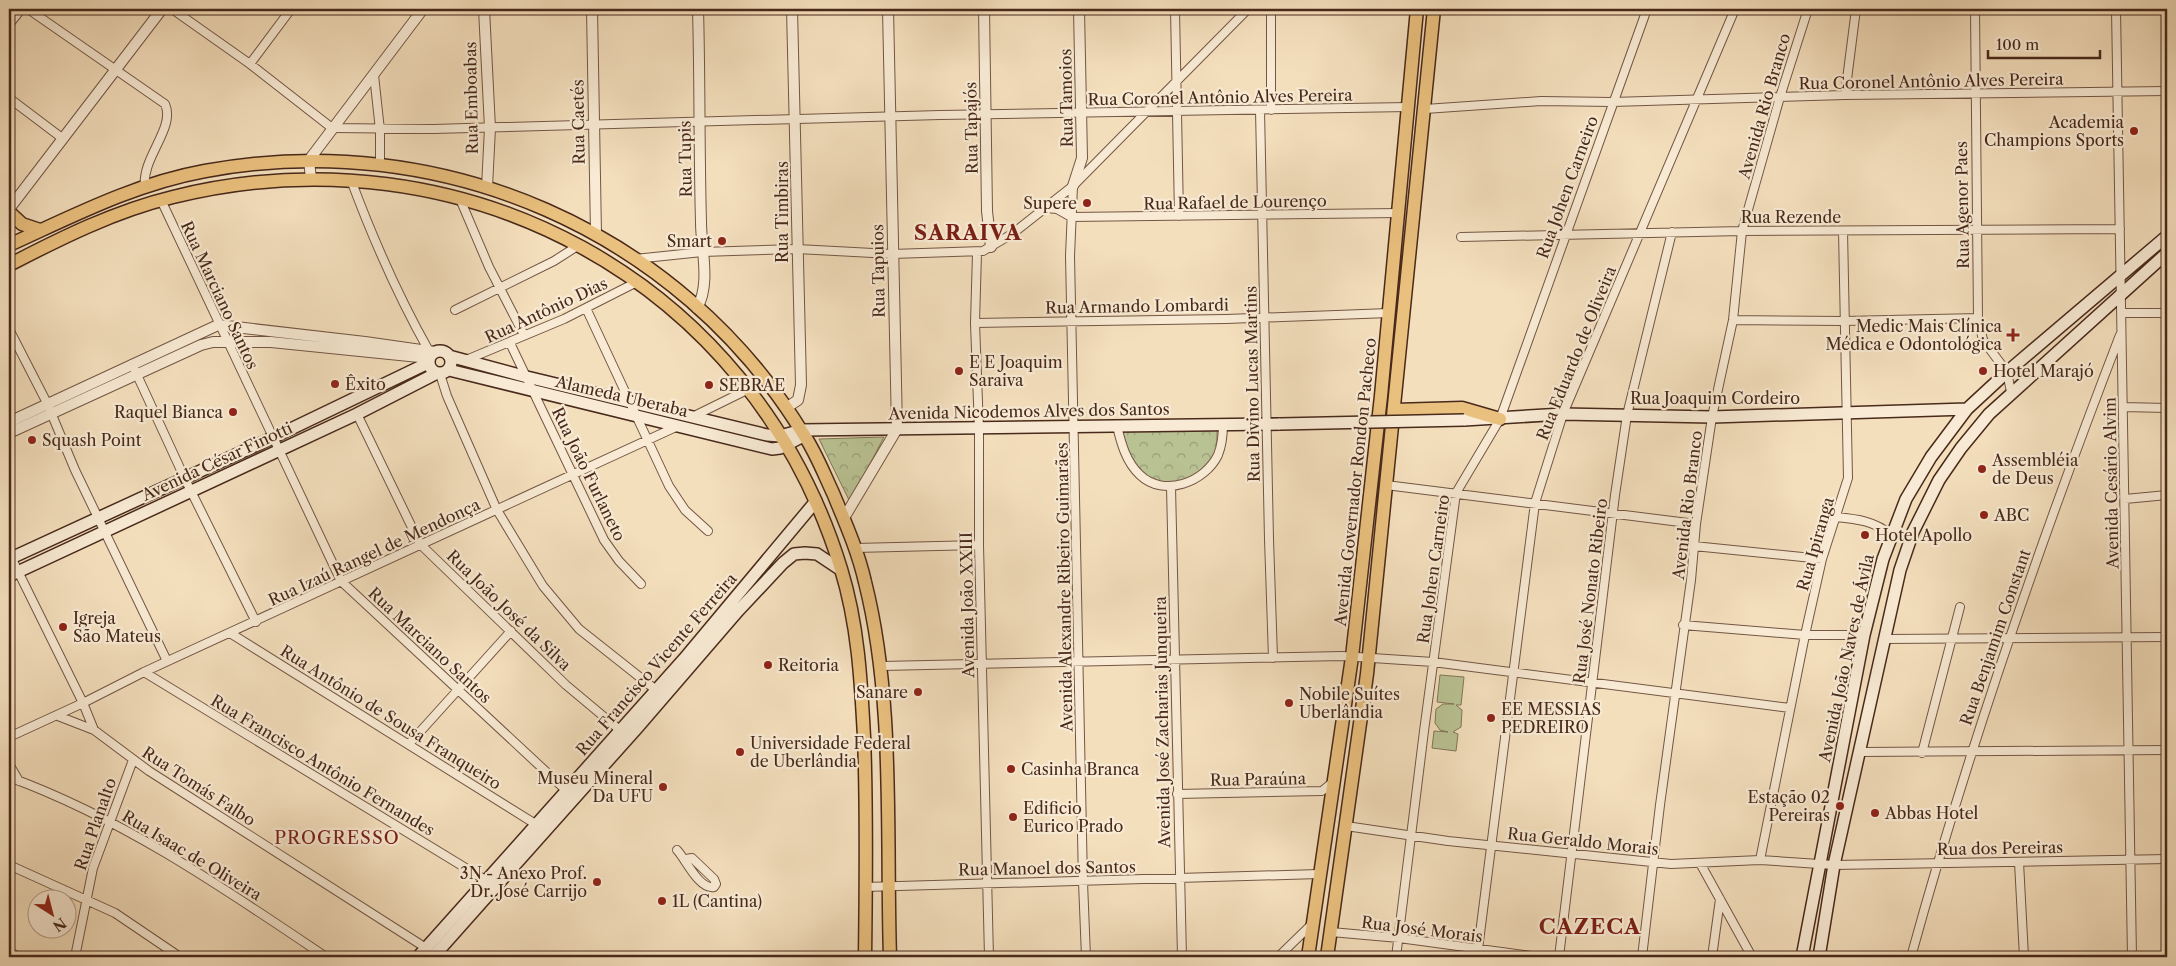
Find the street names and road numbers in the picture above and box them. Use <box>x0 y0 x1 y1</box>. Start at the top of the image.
street label: Avenida Rio Branco <box>1733 31 1794 182</box>
street label: Rua Emboabas <box>460 41 482 155</box>
street label: Rua Tamoios <box>1055 48 1077 148</box>
street label: Rua Coronel Antônio Alves Pereira <box>1798 69 2064 93</box>
street label: Rua Caetés <box>567 79 589 165</box>
street label: Rua Tapajós <box>960 82 982 174</box>
street label: Rua Coronel Antônio Alves Pereira <box>1087 85 1353 109</box>
street label: Rua Johen Carneiro <box>1532 113 1602 261</box>
street label: Rua Tupis <box>674 120 696 197</box>
street label: Rua Agenor Paes <box>1951 141 1973 269</box>
street label: Rua Timbiras <box>772 161 792 263</box>
street label: Rua Rafael de Lourenço <box>1143 190 1327 214</box>
street label: Rua Rezende <box>1741 207 1841 227</box>
street label: Rua Marciano Santos <box>177 218 263 372</box>
street label: Rua Tapuios <box>867 224 889 318</box>
street label: Rua Eduardo de Oliveira <box>1532 262 1620 443</box>
street label: Rua Antônio Dias <box>482 273 611 347</box>
street label: Rua Divino Lucas Martins <box>1240 286 1264 482</box>
street label: Rua Armando Lombardi <box>1045 294 1229 318</box>
street label: Avenida Governador Rondon Pacheco <box>1330 337 1380 628</box>
street label: Alameda Uberaba <box>553 371 691 421</box>
street label: Rua Joaquim Cordeiro <box>1630 388 1800 408</box>
street label: Avenida Cesário Alvim <box>2100 397 2123 570</box>
street label: Avenida Nicodemos Alves dos Santos <box>887 399 1170 423</box>
street label: Rua João Furlaneto <box>548 404 630 544</box>
street label: Avenida César Finotti <box>138 417 296 505</box>
street label: Avenida Rio Branco <box>1668 429 1706 582</box>
street label: Avenida Alexandre Ribeiro Guimarães <box>1051 442 1077 733</box>
street label: Rua Johen Carneiro <box>1413 493 1453 645</box>
street label: Rua Izaú Rangel de Mendonça <box>265 494 484 610</box>
street label: Rua Ipiranga <box>1792 494 1838 593</box>
street label: Rua José Nonato Ribeiro <box>1569 497 1611 685</box>
street label: Avenida João XXIII <box>956 532 978 679</box>
street label: Rua João José da Silva <box>443 545 576 675</box>
street label: Rua Benjamim Constant <box>1955 546 2035 728</box>
street label: Avenida João Naves de Ávila <box>1814 552 1878 765</box>
street label: Rua Francisco Vicente Ferreira <box>571 568 741 759</box>
street label: Rua Marciano Santos <box>364 583 496 707</box>
street label: Avenida José Zacharias Junqueira <box>1150 595 1174 849</box>
street label: Rua Antônio de Sousa Franqueiro <box>277 641 505 794</box>
street label: Rua Francisco Antônio Fernandes <box>208 690 439 840</box>
street label: Rua Tomás Falbo <box>139 742 260 830</box>
street label: Rua Paraúna <box>1210 768 1307 790</box>
street label: Rua Planalto <box>70 775 120 873</box>
street label: Rua Isaac de Oliveira <box>119 805 266 905</box>
street label: Rua Geraldo Morais <box>1506 823 1660 859</box>
street label: Rua dos Pereiras <box>1937 837 2063 859</box>
street label: Rua Manoel dos Santos <box>958 856 1136 880</box>
street label: Rua José Morais <box>1360 912 1484 946</box>

